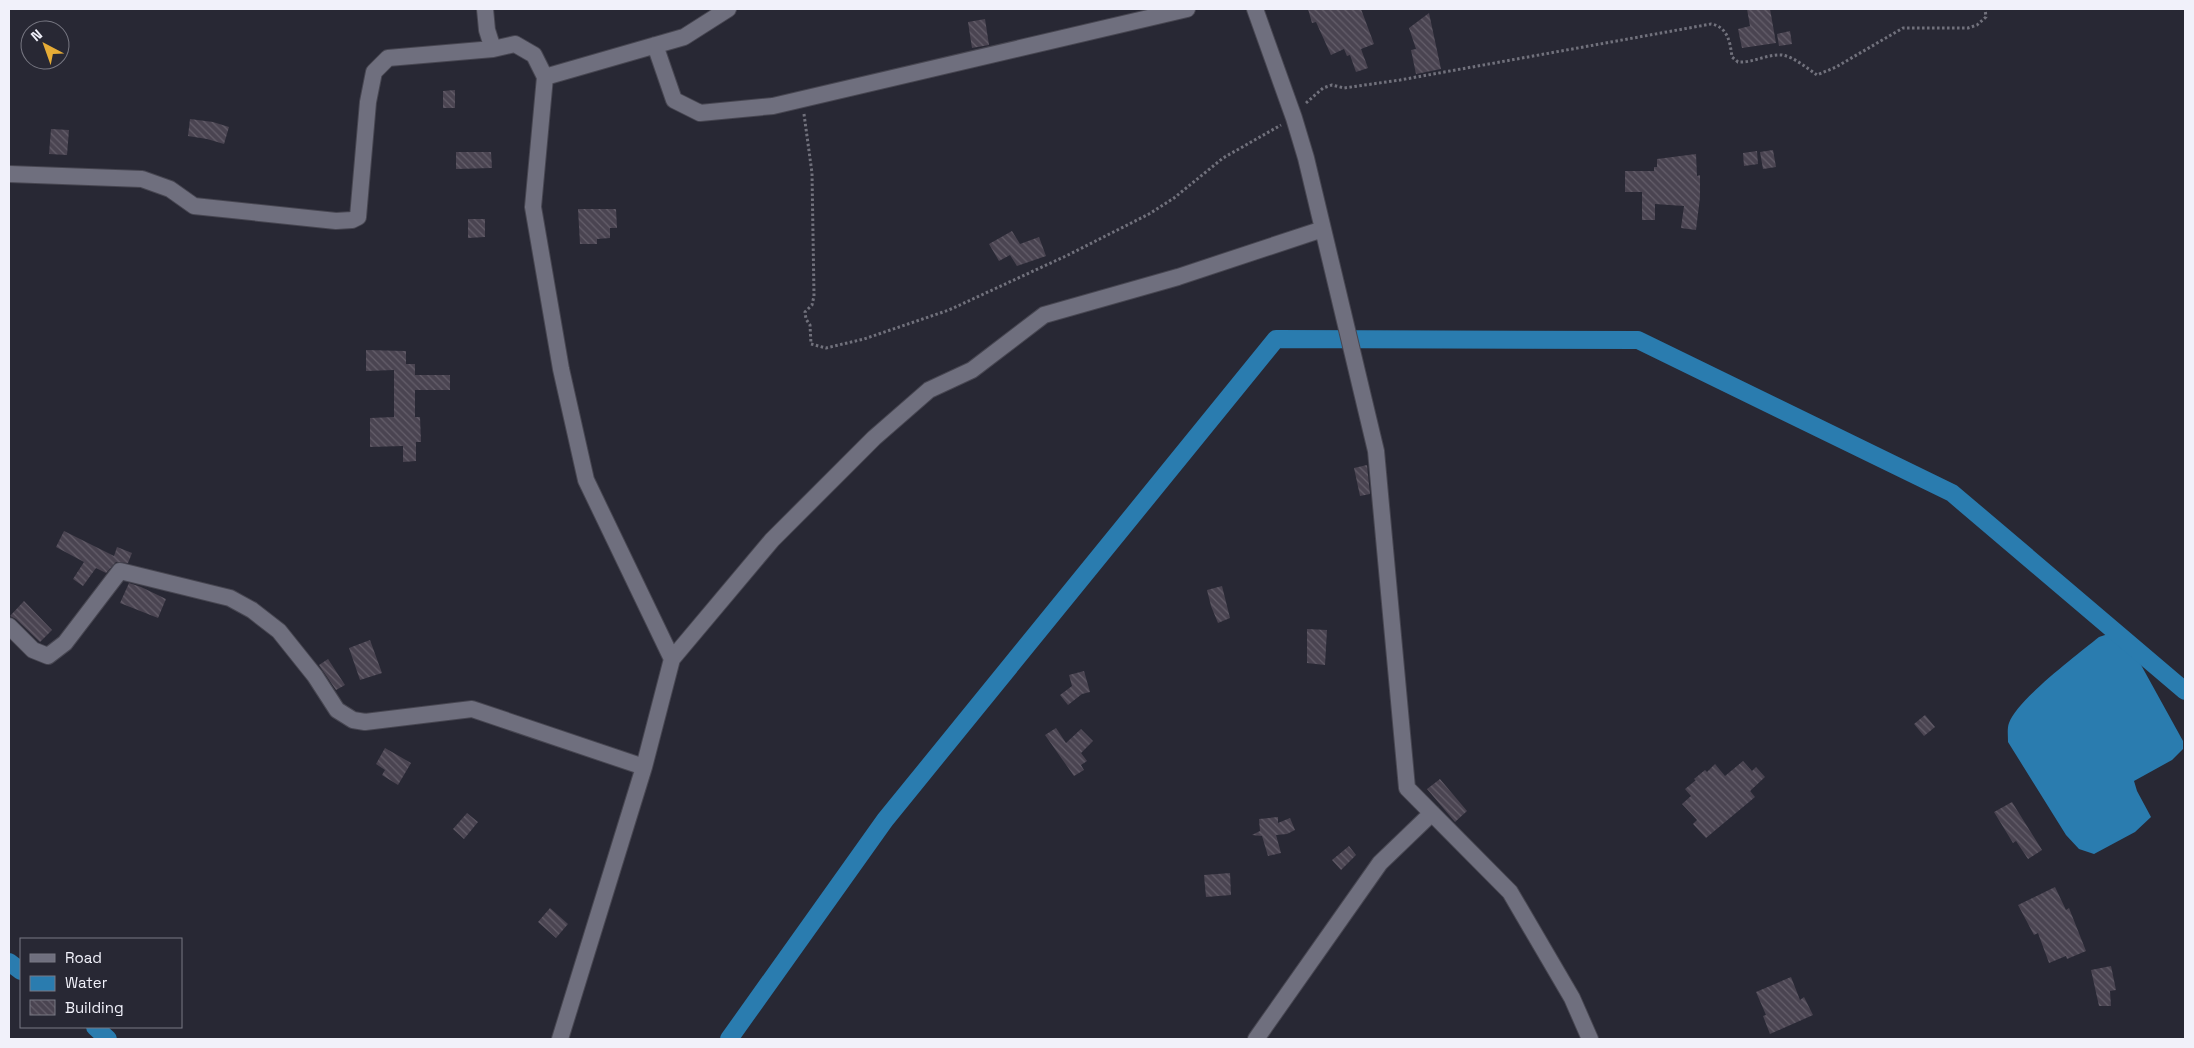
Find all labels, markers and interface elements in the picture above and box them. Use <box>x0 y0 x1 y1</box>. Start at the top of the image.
north arrow <box>20 20 70 70</box>
text: N <box>27 25 46 45</box>
legend <box>20 938 182 1028</box>
text: Road <box>65 948 102 967</box>
text: Water <box>65 973 108 992</box>
text: Building <box>65 998 124 1017</box>

